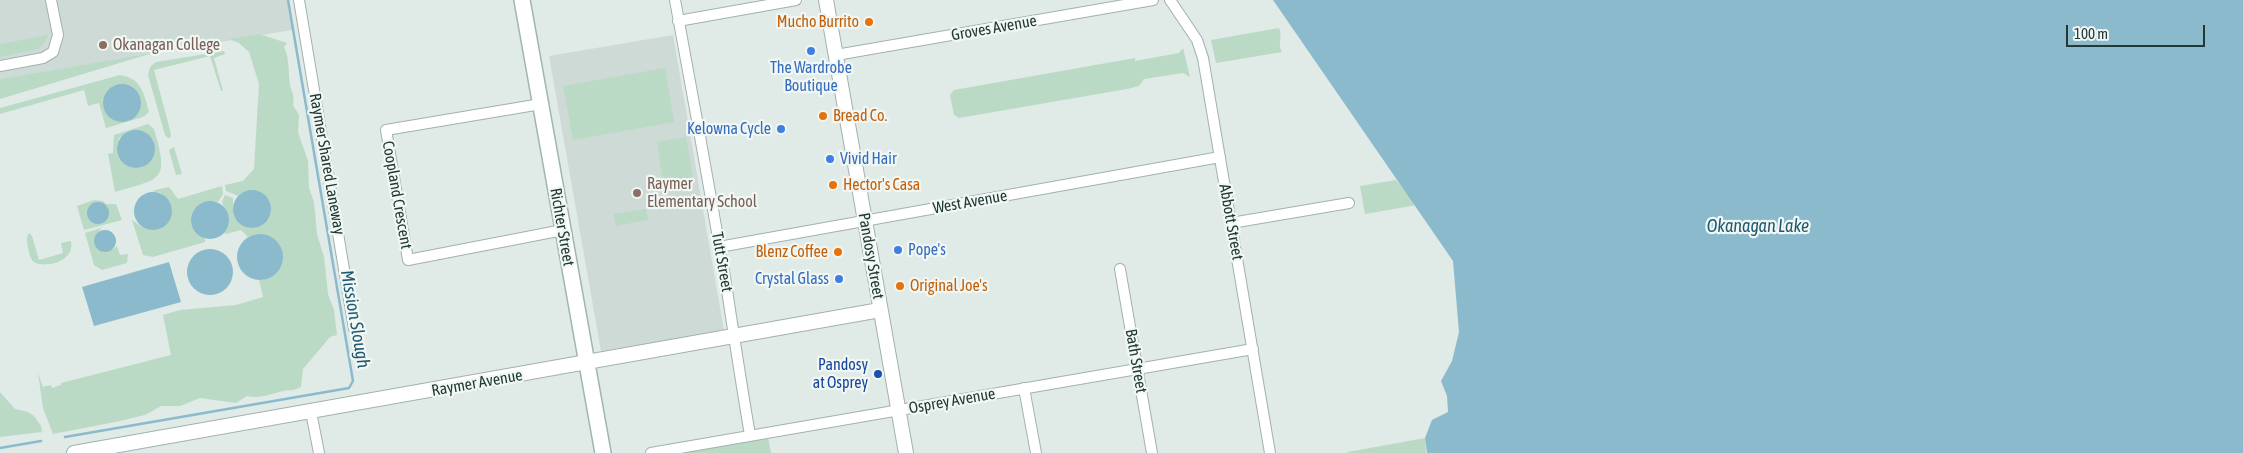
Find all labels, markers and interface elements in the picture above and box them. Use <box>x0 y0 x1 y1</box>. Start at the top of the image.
street label: Groves Avenue <box>950 11 1038 45</box>
place label: Mucho Burrito <box>777 12 859 32</box>
scale bar <box>2068 15 2207 47</box>
marker: Mucho Burrito <box>863 16 875 28</box>
text: 100 m <box>2074 25 2108 42</box>
place label: Okanagan College <box>113 35 220 55</box>
marker: Okanagan College <box>97 39 109 51</box>
marker: The Wardrobe Boutique <box>805 45 817 57</box>
place label: The Wardrobe Boutique <box>770 58 852 96</box>
street label: Raymer Shared Laneway <box>305 92 349 236</box>
place label: Bread Co. <box>833 106 887 126</box>
marker: Bread Co. <box>817 110 829 122</box>
place label: Kelowna Cycle <box>687 119 771 139</box>
marker: Kelowna Cycle <box>775 123 787 135</box>
street label: Coopland Crescent <box>378 139 416 251</box>
place label: Vivid Hair <box>840 149 897 169</box>
marker: Vivid Hair <box>824 153 836 165</box>
place label: Raymer Elementary School <box>647 174 757 212</box>
place label: Hector's Casa <box>843 175 920 195</box>
marker: Hector's Casa <box>827 179 839 191</box>
street label: Abbott Street <box>1215 182 1247 262</box>
street label: Richter Street <box>546 186 578 268</box>
street label: West Avenue <box>931 186 1009 218</box>
marker: Raymer Elementary School <box>631 187 643 199</box>
street label: Pandosy Street <box>854 211 888 301</box>
water label: Okanagan Lake <box>1707 215 1809 237</box>
street label: Tutt Street <box>707 231 737 293</box>
place label: Pope's <box>908 240 946 260</box>
place label: Blenz Coffee <box>756 242 828 262</box>
marker: Pope's <box>892 244 904 256</box>
marker: Blenz Coffee <box>832 246 844 258</box>
water label: Mission Slough <box>336 268 374 370</box>
place label: Crystal Glass <box>755 269 829 289</box>
marker: Crystal Glass <box>833 273 845 285</box>
place label: Original Joe's <box>910 276 988 296</box>
marker: Original Joe's <box>894 280 906 292</box>
street label: Bath Street <box>1121 327 1151 395</box>
place label: Pandosy at Osprey <box>813 355 868 393</box>
street label: Raymer Avenue <box>430 366 524 400</box>
marker: Pandosy at Osprey <box>872 368 884 380</box>
street label: Osprey Avenue <box>907 384 997 418</box>

